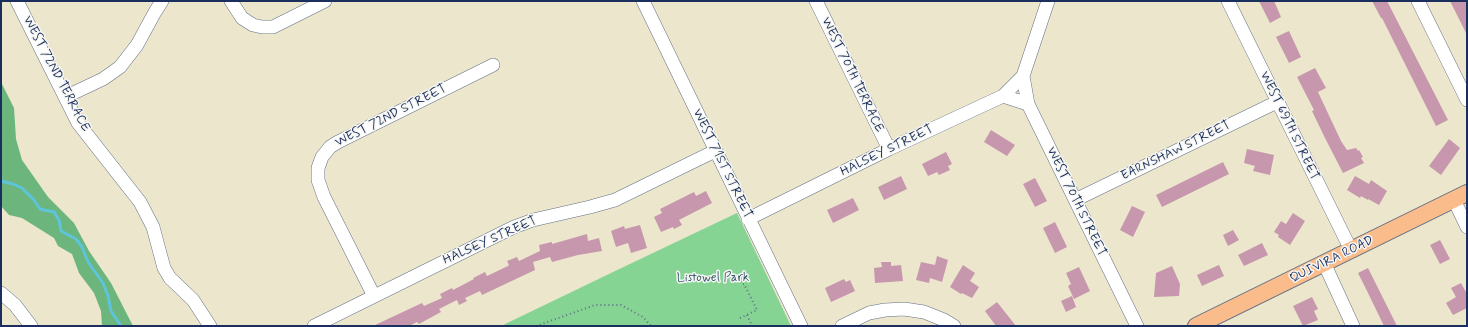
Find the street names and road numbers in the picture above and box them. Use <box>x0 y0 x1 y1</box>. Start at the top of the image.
street label: WEST 72ND TERRACE <box>19 14 93 134</box>
street label: WEST 70TH TERRACE <box>817 15 887 135</box>
street label: WEST 69TH STREET <box>1256 69 1322 183</box>
street label: WEST 72ND STREET <box>333 81 449 151</box>
street label: WEST 71ST STREET <box>689 107 755 221</box>
street label: EARNSHAW STREET <box>1119 118 1233 184</box>
street label: HALSEY STREET <box>838 122 936 180</box>
street label: WEST 70TH STREET <box>1043 145 1109 259</box>
street label: HALSEY STREET <box>441 213 539 269</box>
street label: QUIVIRA ROAD <box>1288 233 1376 287</box>

